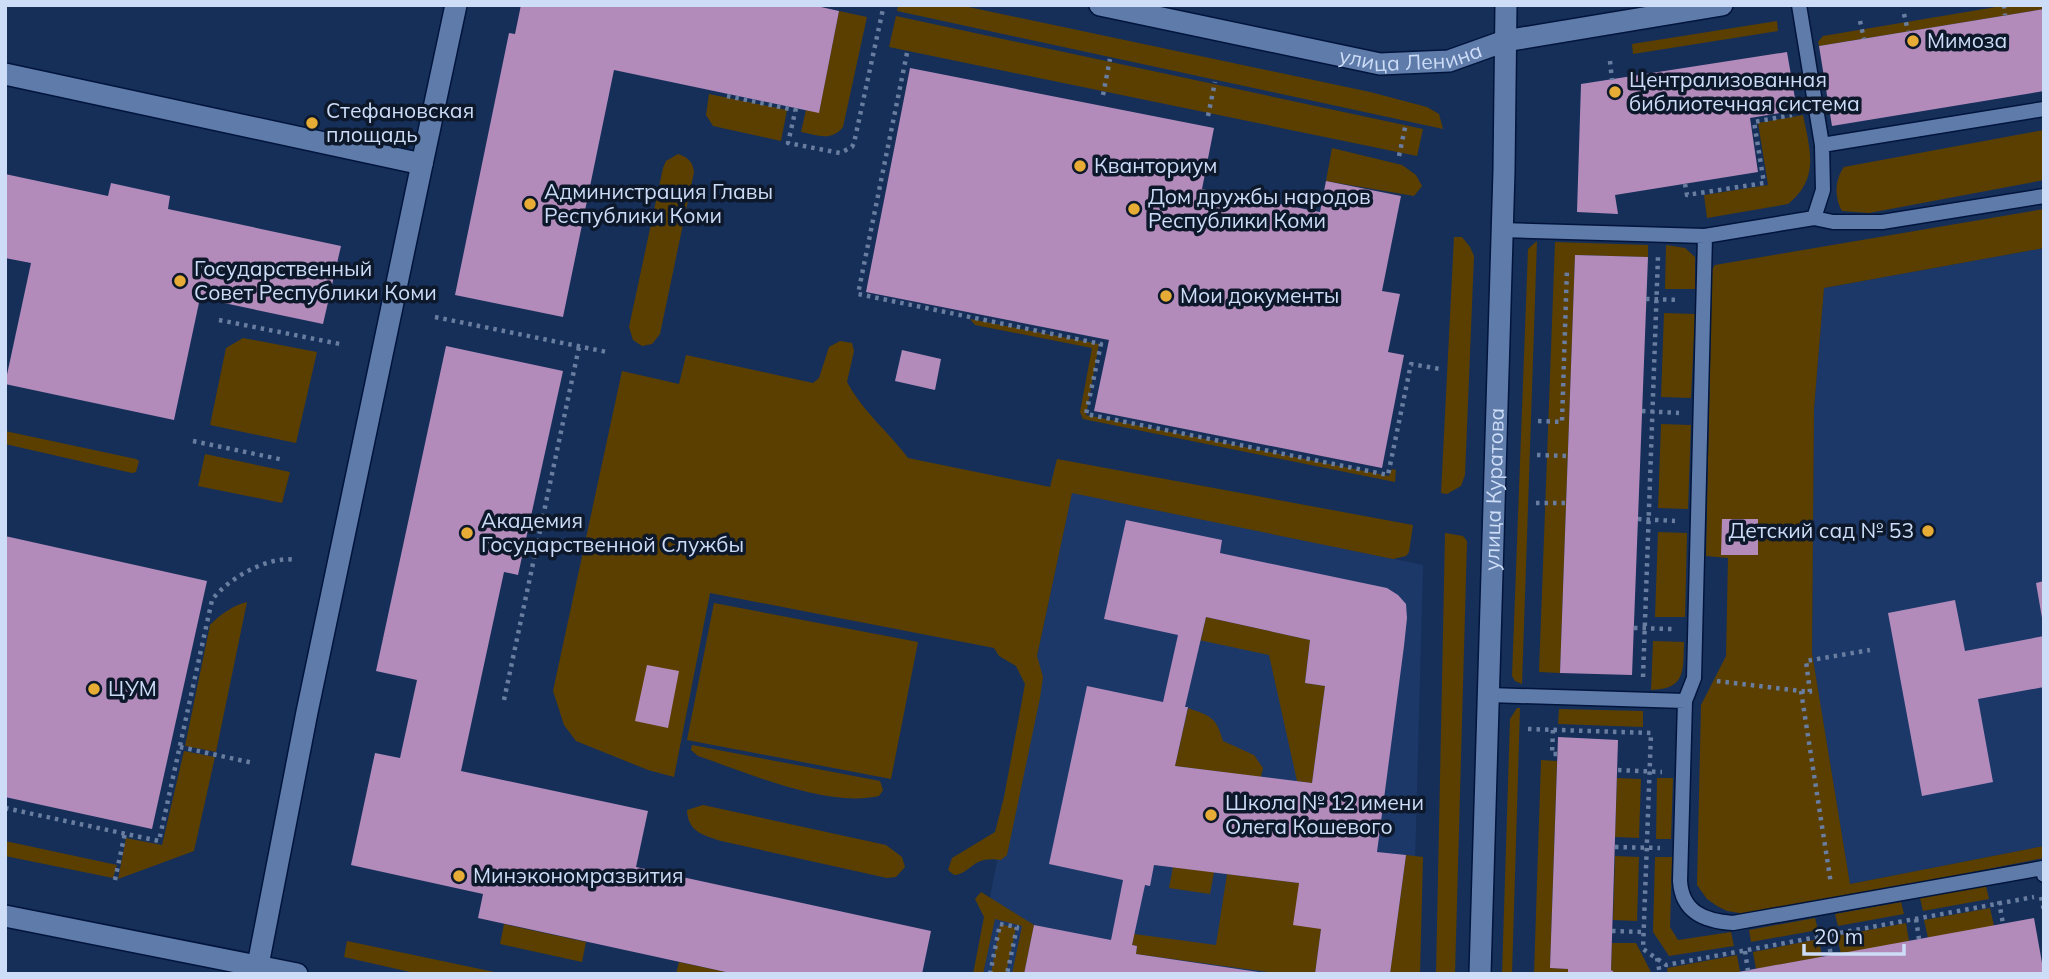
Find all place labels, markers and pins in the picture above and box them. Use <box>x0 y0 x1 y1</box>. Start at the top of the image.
place label: Мимоза <box>1927 27 2007 53</box>
marker: Мимоза <box>1905 33 1921 49</box>
place label: Централизованная библиотечная система <box>1629 66 1860 116</box>
marker: Централизованная библиотечная система <box>1607 84 1623 100</box>
place label: Стефановская площадь <box>326 97 474 147</box>
marker: Стефановская площадь <box>304 115 320 131</box>
place label: Кванториум <box>1094 152 1217 178</box>
marker: Кванториум <box>1072 158 1088 174</box>
place label: Администрация Главы Республики Коми <box>544 178 773 228</box>
place label: Дом дружбы народов Республики Коми <box>1148 183 1371 233</box>
marker: Администрация Главы Республики Коми <box>522 196 538 212</box>
marker: Дом дружбы народов Республики Коми <box>1126 201 1142 217</box>
place label: Государственный Совет Республики Коми <box>194 255 437 305</box>
marker: Государственный Совет Республики Коми <box>172 273 188 289</box>
place label: Мои документы <box>1180 282 1339 308</box>
marker: Мои документы <box>1158 288 1174 304</box>
place label: Академия Государственной Службы <box>481 507 744 557</box>
place label: Детский сад № 53 <box>1728 517 1914 543</box>
marker: Детский сад № 53 <box>1920 523 1936 539</box>
marker: Академия Государственной Службы <box>459 525 475 541</box>
place label: ЦУМ <box>108 675 157 701</box>
marker: ЦУМ <box>86 681 102 697</box>
place label: Школа № 12 имени Олега Кошевого <box>1225 789 1424 839</box>
marker: Школа № 12 имени Олега Кошевого <box>1203 807 1219 823</box>
place label: Минэкономразвития <box>473 862 683 888</box>
marker: Минэкономразвития <box>451 868 467 884</box>

